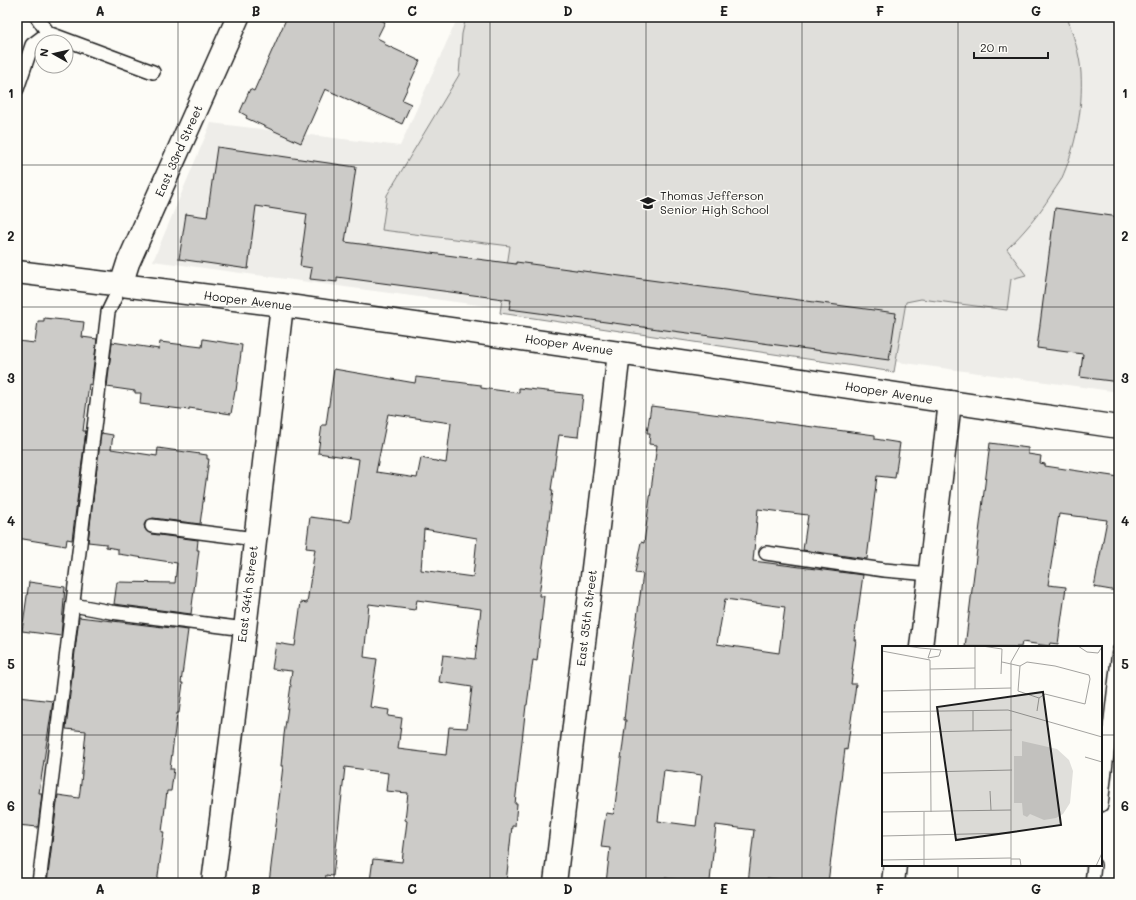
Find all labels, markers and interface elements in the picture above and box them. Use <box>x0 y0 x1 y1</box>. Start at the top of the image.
text: A <box>95 2 105 19</box>
text: B <box>252 2 261 19</box>
text: C <box>407 2 417 19</box>
text: D <box>563 2 573 19</box>
text: E <box>720 2 728 19</box>
text: F <box>876 2 884 19</box>
text: G <box>1031 2 1041 19</box>
north arrow <box>34 34 74 74</box>
scale bar <box>974 34 1048 60</box>
text: 20 m <box>980 39 1008 55</box>
text: N <box>36 47 52 58</box>
text: 1 <box>8 84 14 101</box>
text: 1 <box>1122 84 1128 101</box>
street label: East 33rd Street <box>151 102 206 199</box>
place label: Thomas Jefferson Senior High School <box>660 187 769 217</box>
school or university icon: Thomas Jefferson Senior High School <box>639 194 657 212</box>
text: 2 <box>7 227 15 244</box>
text: 2 <box>1121 227 1129 244</box>
street label: Hooper Avenue <box>203 287 293 313</box>
street label: Hooper Avenue <box>524 330 614 358</box>
text: 3 <box>7 369 15 386</box>
text: 3 <box>1121 369 1129 386</box>
street label: Hooper Avenue <box>844 377 934 407</box>
text: 4 <box>7 512 15 529</box>
text: 4 <box>1121 512 1129 529</box>
street label: East 34th Street <box>233 545 261 643</box>
street label: East 35th Street <box>572 569 600 667</box>
inset map <box>882 646 1102 866</box>
text: 5 <box>7 655 15 672</box>
text: 5 <box>1121 655 1129 672</box>
text: 6 <box>7 797 15 814</box>
text: 6 <box>1121 797 1129 814</box>
text: A <box>95 880 105 897</box>
text: B <box>252 880 261 897</box>
text: C <box>407 880 417 897</box>
text: D <box>563 880 573 897</box>
text: E <box>720 880 728 897</box>
text: F <box>876 880 884 897</box>
text: G <box>1031 880 1041 897</box>

